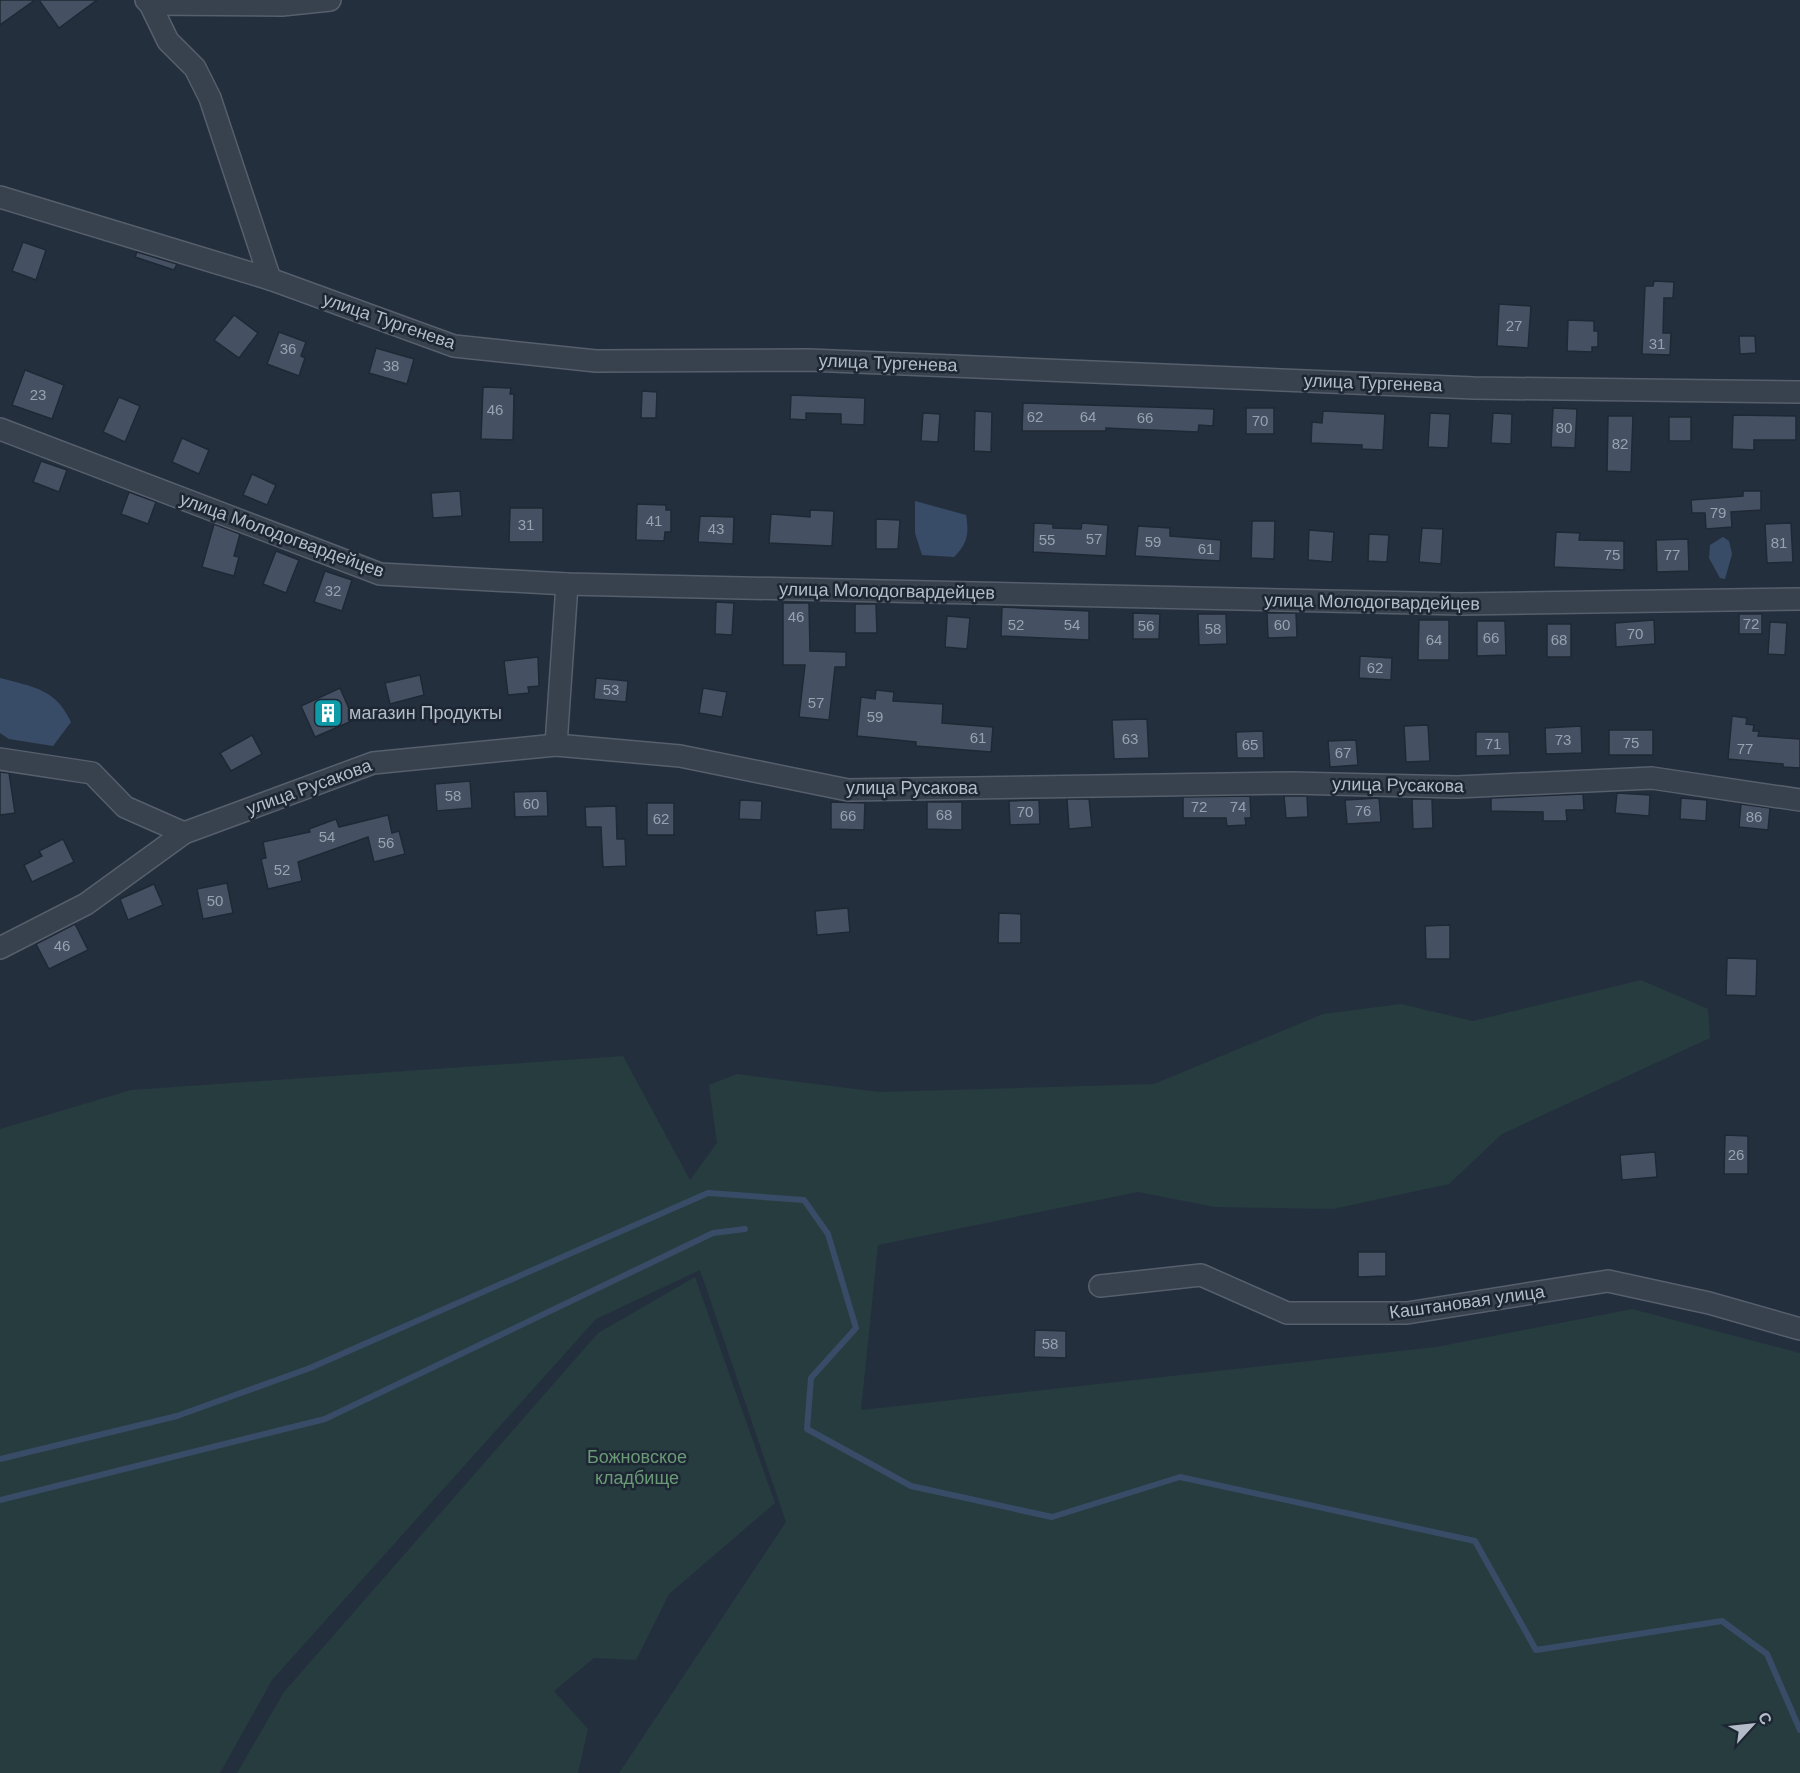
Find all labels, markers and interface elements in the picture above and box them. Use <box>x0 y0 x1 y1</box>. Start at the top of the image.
street label: улица Тургенева <box>320 289 459 353</box>
house number: 27 <box>1506 317 1522 334</box>
house number: 31 <box>1649 335 1665 352</box>
house number: 36 <box>280 340 296 357</box>
street label: улица Тургенева <box>818 351 959 375</box>
house number: 38 <box>383 357 399 374</box>
street label: улица Тургенева <box>1303 371 1444 395</box>
house number: 23 <box>30 386 46 403</box>
house number: 46 <box>487 401 503 418</box>
house number: 62 <box>1027 408 1043 425</box>
house number: 64 <box>1080 408 1096 425</box>
house number: 66 <box>1137 409 1153 426</box>
house number: 70 <box>1252 412 1268 429</box>
house number: 80 <box>1556 419 1572 436</box>
house number: 82 <box>1612 435 1628 452</box>
street label: улица Молодогвардейцев <box>177 489 387 581</box>
house number: 79 <box>1710 504 1726 521</box>
house number: 41 <box>646 512 662 529</box>
house number: 31 <box>518 516 534 533</box>
house number: 43 <box>708 520 724 537</box>
house number: 57 <box>1086 530 1102 547</box>
house number: 55 <box>1039 531 1055 548</box>
house number: 59 <box>1145 533 1161 550</box>
house number: 81 <box>1771 534 1787 551</box>
house number: 61 <box>1198 540 1214 557</box>
house number: 75 <box>1604 546 1620 563</box>
house number: 77 <box>1664 546 1680 563</box>
street label: улица Молодогвардейцев <box>779 579 995 603</box>
house number: 32 <box>325 582 341 599</box>
street label: улица Молодогвардейцев <box>1264 590 1480 614</box>
house number: 46 <box>788 608 804 625</box>
house number: 72 <box>1743 615 1759 632</box>
house number: 52 <box>1008 616 1024 633</box>
house number: 54 <box>1064 616 1080 633</box>
house number: 60 <box>1274 616 1290 633</box>
house number: 56 <box>1138 617 1154 634</box>
house number: 58 <box>1205 620 1221 637</box>
house number: 70 <box>1627 625 1643 642</box>
house number: 66 <box>1483 629 1499 646</box>
house number: 64 <box>1426 631 1442 648</box>
house number: 68 <box>1551 631 1567 648</box>
house number: 62 <box>1367 659 1383 676</box>
house number: 53 <box>603 681 619 698</box>
house number: 57 <box>808 694 824 711</box>
building icon: магазин Продукты <box>312 697 344 729</box>
place label: магазин Продукты <box>349 703 502 723</box>
house number: 59 <box>867 708 883 725</box>
house number: 61 <box>970 729 986 746</box>
house number: 63 <box>1122 730 1138 747</box>
house number: 73 <box>1555 731 1571 748</box>
house number: 75 <box>1623 734 1639 751</box>
house number: 71 <box>1485 735 1501 752</box>
house number: 65 <box>1242 736 1258 753</box>
house number: 77 <box>1737 740 1753 757</box>
house number: 67 <box>1335 744 1351 761</box>
street label: улица Русакова <box>244 755 375 819</box>
street label: улица Русакова <box>1332 774 1465 796</box>
street label: улица Русакова <box>846 778 979 798</box>
house number: 58 <box>445 787 461 804</box>
house number: 60 <box>523 795 539 812</box>
house number: 72 <box>1191 798 1207 815</box>
house number: 74 <box>1230 798 1246 815</box>
house number: 76 <box>1355 802 1371 819</box>
house number: 70 <box>1017 803 1033 820</box>
house number: 68 <box>936 806 952 823</box>
house number: 66 <box>840 807 856 824</box>
house number: 86 <box>1746 808 1762 825</box>
house number: 62 <box>653 810 669 827</box>
house number: 54 <box>319 828 335 845</box>
house number: 56 <box>378 834 394 851</box>
house number: 52 <box>274 861 290 878</box>
house number: 50 <box>207 892 223 909</box>
house number: 46 <box>54 937 70 954</box>
house number: 26 <box>1728 1146 1744 1163</box>
street label: Каштановая улица <box>1388 1281 1547 1323</box>
house number: 58 <box>1042 1335 1058 1352</box>
park label: Божновское кладбище <box>587 1447 687 1488</box>
north arrow <box>1722 1695 1782 1755</box>
text: С <box>1755 1709 1775 1728</box>

